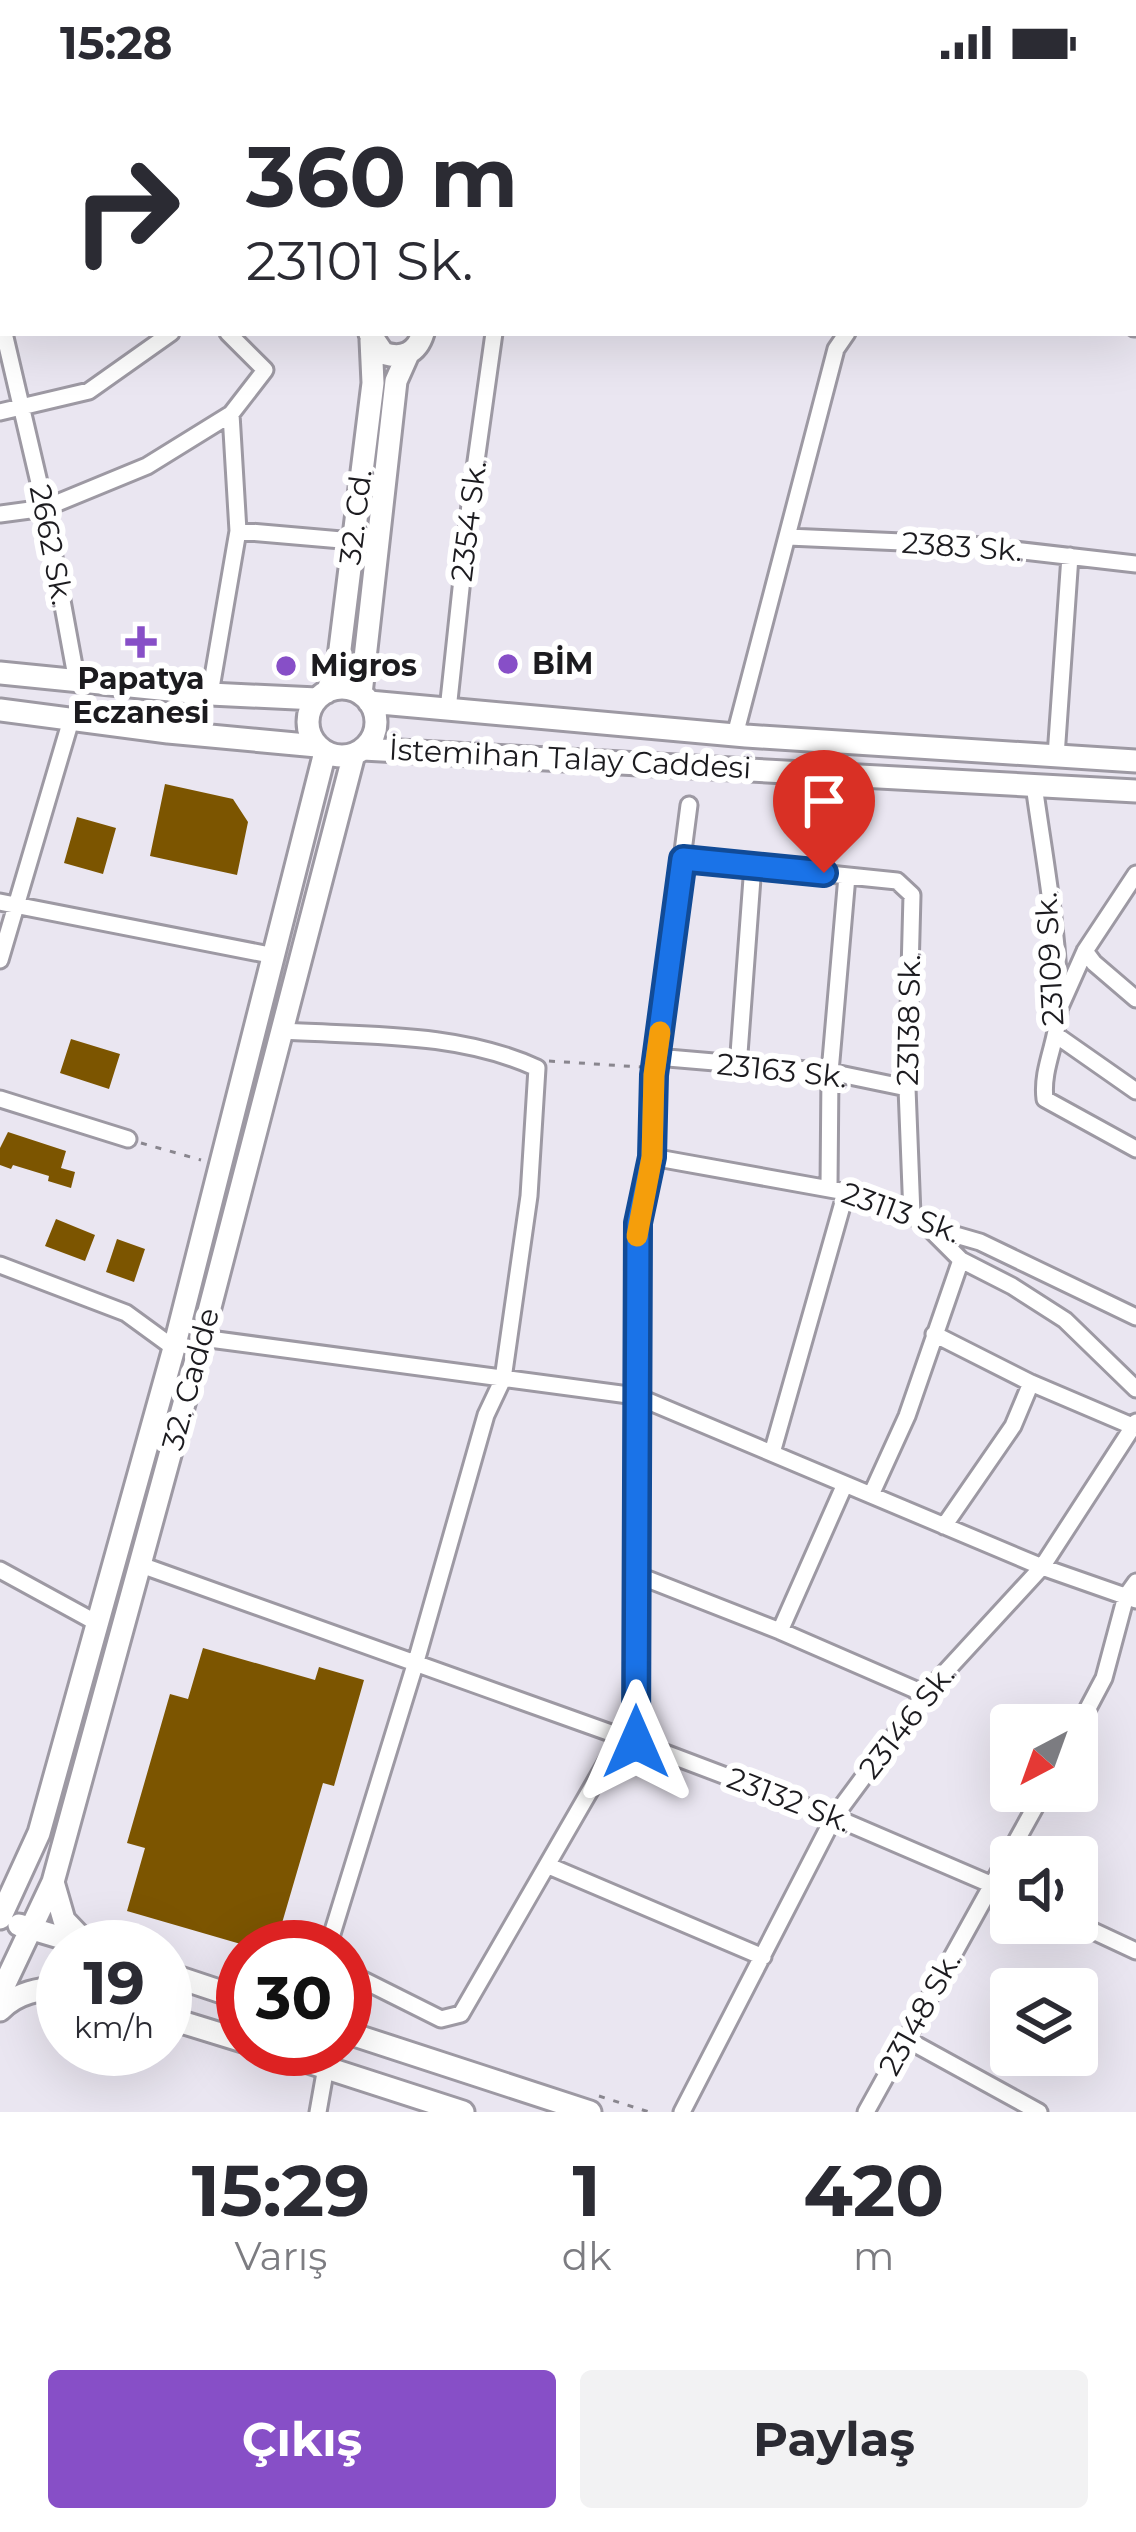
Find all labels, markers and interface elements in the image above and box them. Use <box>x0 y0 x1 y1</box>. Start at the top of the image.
text: 15:28 <box>60 15 172 70</box>
text: 360 m <box>246 126 518 228</box>
icon: right <box>48 132 204 288</box>
text: 23101 Sk. <box>246 228 474 294</box>
street label: 2354 Sk. <box>443 458 494 583</box>
street label: 32. Cd. <box>331 467 380 567</box>
street label: 2662 Sk. <box>22 482 81 608</box>
street label: 2383 Sk. <box>900 524 1024 569</box>
marker: Papatya Eczanesi <box>128 629 154 655</box>
place label: BİM <box>532 645 593 682</box>
place label: Migros <box>310 647 417 684</box>
marker: BİM <box>495 651 521 677</box>
marker: Migros <box>273 653 299 679</box>
place label: Papatya Eczanesi <box>72 660 210 731</box>
street label: İstemihan Talay Caddesi <box>388 731 752 786</box>
pin <box>773 750 875 873</box>
icon: arrive <box>791 768 857 834</box>
street label: 23109 Sk. <box>1028 891 1071 1027</box>
street label: 23138 Sk. <box>889 954 928 1086</box>
street label: 23163 Sk. <box>715 1045 849 1096</box>
street label: 23113 Sk. <box>837 1174 966 1251</box>
street label: 32. Cadde <box>154 1304 227 1454</box>
street label: 23146 Sk. <box>851 1658 962 1786</box>
position arrow <box>573 1679 699 1805</box>
north arrow <box>990 1704 1098 1812</box>
map controls <box>990 1704 1098 2076</box>
street label: 23132 Sk. <box>722 1759 856 1840</box>
button: sound <box>990 1836 1098 1944</box>
speed limit sign: 30 <box>216 1920 372 2076</box>
text: 19 <box>83 1946 145 2019</box>
street label: 23148 Sk. <box>871 1946 968 2082</box>
button: layers <box>990 1968 1098 2076</box>
text: km/h <box>74 2009 154 2046</box>
text: 15:29 <box>192 2146 370 2234</box>
text: 1 <box>573 2146 601 2234</box>
text: 420 <box>803 2146 944 2234</box>
text: Varış <box>234 2232 327 2280</box>
text: dk <box>562 2232 612 2280</box>
text: m <box>853 2232 894 2280</box>
button: Çıkış <box>48 2370 556 2508</box>
button: Paylaş <box>580 2370 1088 2508</box>

